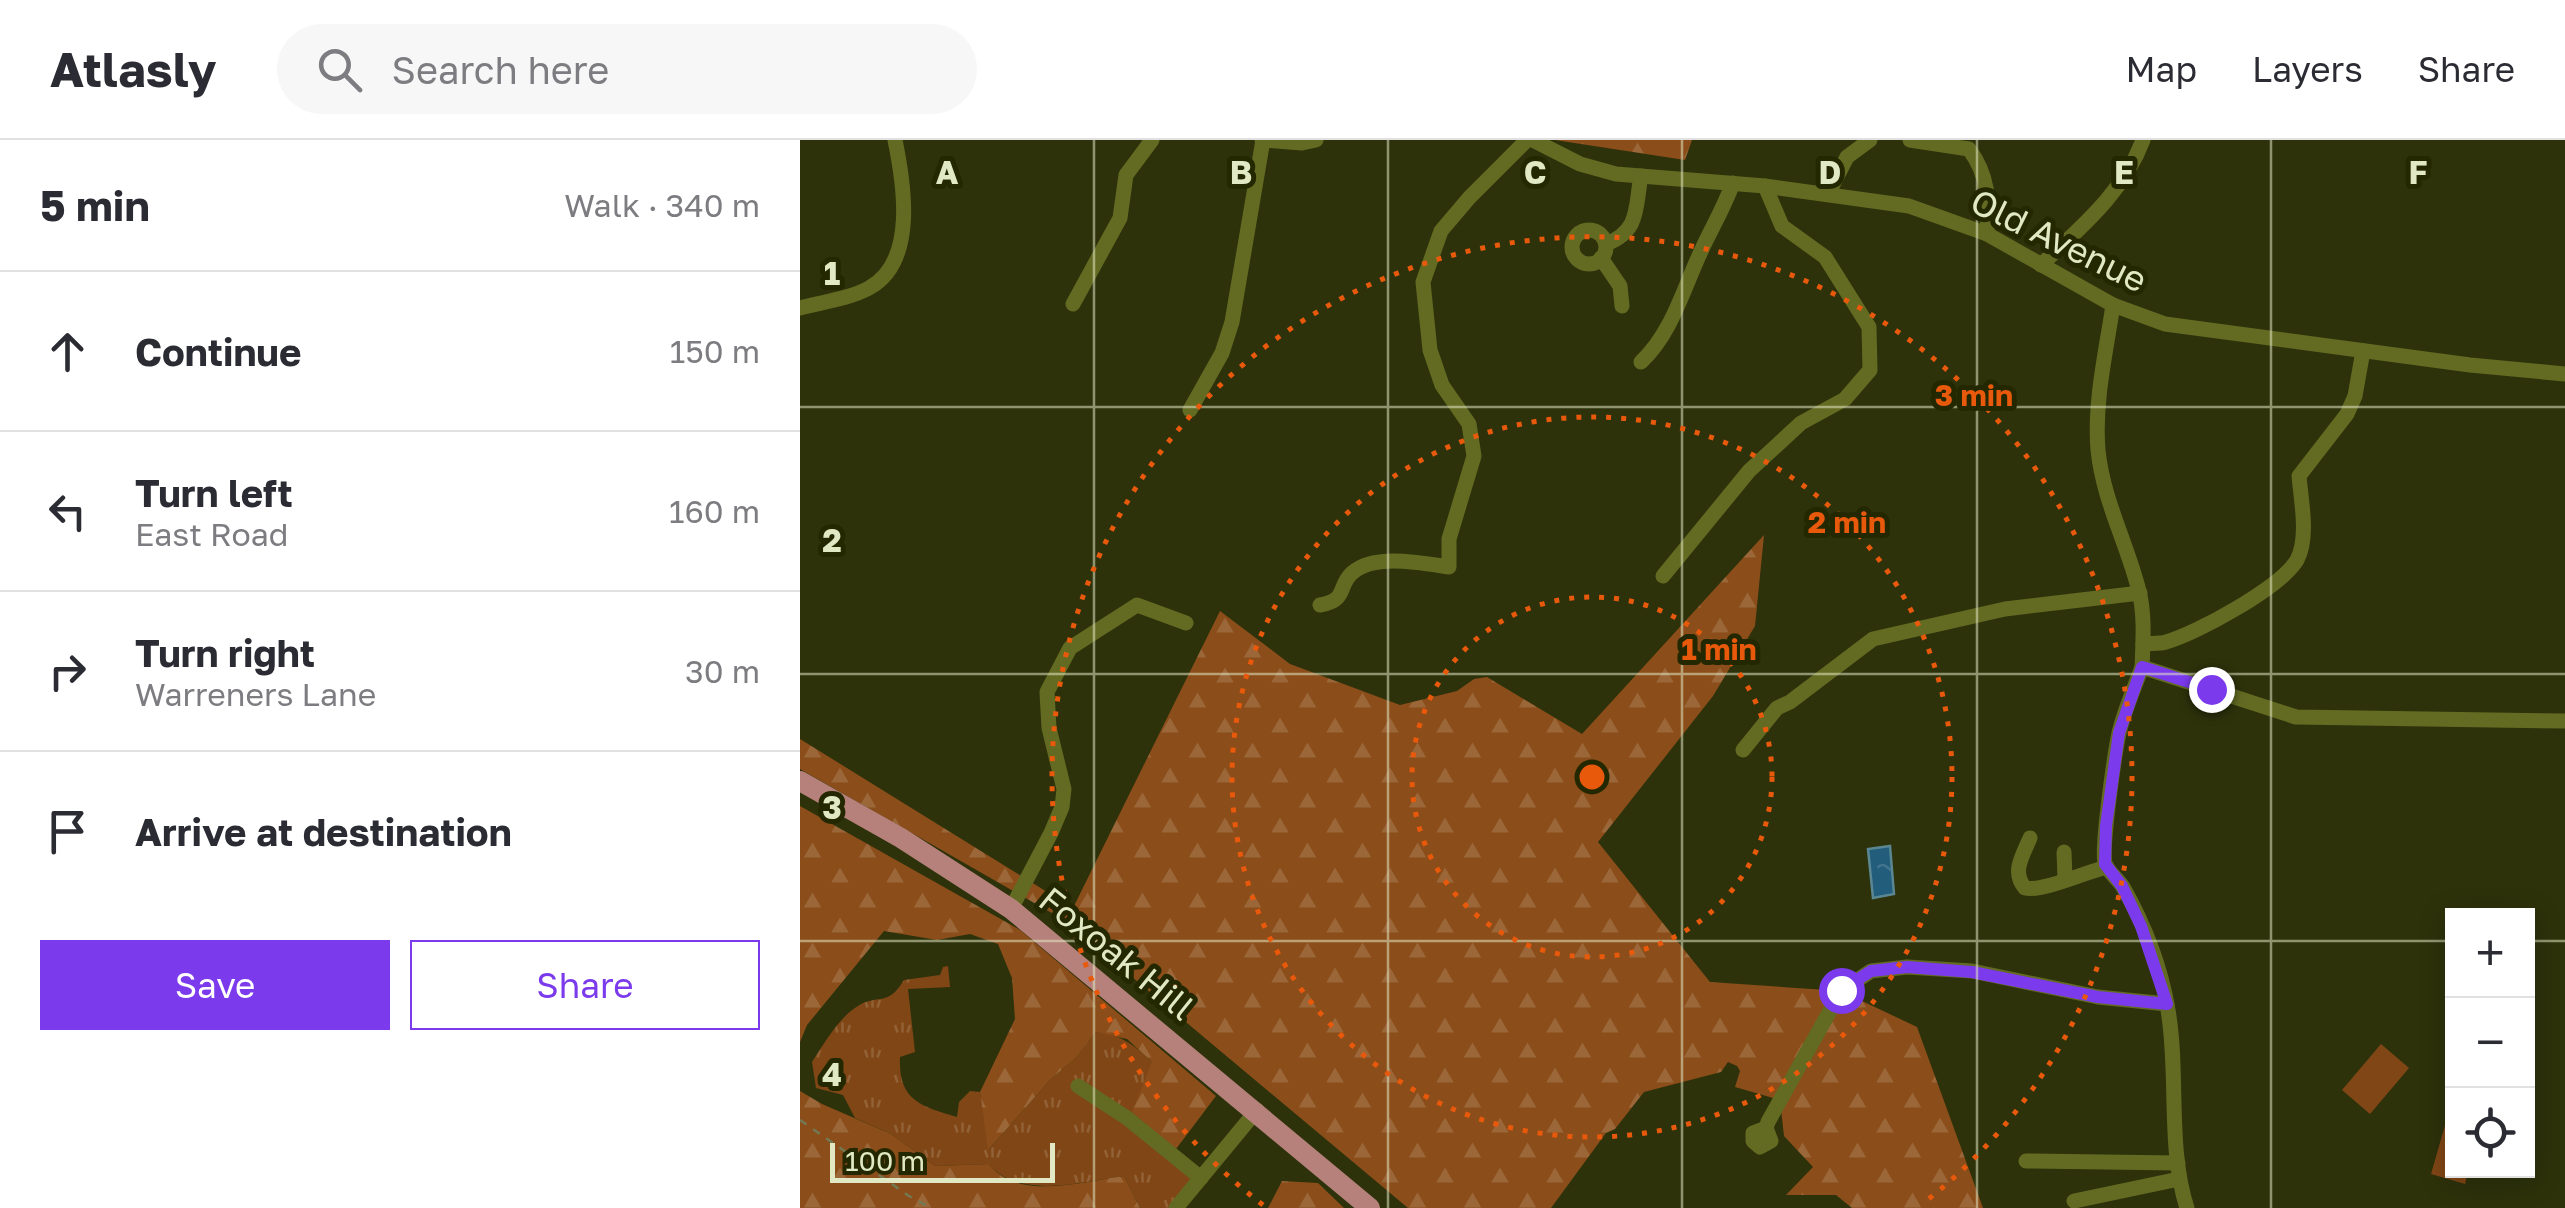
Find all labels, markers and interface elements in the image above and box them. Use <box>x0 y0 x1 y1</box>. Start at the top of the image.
search box <box>277 24 977 114</box>
text: Atlasly <box>50 40 217 98</box>
icon: search <box>312 42 367 97</box>
text: Search here <box>392 47 609 92</box>
text: Map <box>2126 48 2197 90</box>
text: Layers <box>2252 48 2363 90</box>
text: Share <box>2418 48 2515 90</box>
text: A <box>936 153 959 191</box>
text: B <box>1230 153 1252 191</box>
text: C <box>1524 153 1546 191</box>
text: D <box>1819 153 1841 191</box>
text: E <box>2114 153 2134 191</box>
text: F <box>2408 153 2428 191</box>
street label: Old Avenue <box>1964 179 2154 301</box>
text: 5 min <box>40 180 150 230</box>
text: Walk · 340 m <box>564 186 760 224</box>
text: 1 <box>824 254 840 292</box>
icon: ahead <box>40 324 95 379</box>
text: Continue <box>135 329 301 374</box>
text: 150 m <box>670 332 760 370</box>
text: 3 min <box>1935 377 2013 413</box>
text: Turn left <box>135 470 293 515</box>
icon: left <box>40 484 95 539</box>
text: 160 m <box>669 492 760 530</box>
text: 2 min <box>1808 504 1886 540</box>
text: East Road <box>135 515 288 553</box>
text: 2 <box>822 521 842 559</box>
text: Turn right <box>135 630 315 675</box>
text: 1 min <box>1681 631 1757 667</box>
icon: right <box>40 644 95 699</box>
text: 30 m <box>685 652 760 690</box>
route end <box>2189 667 2235 713</box>
text: Warreners Lane <box>135 675 376 713</box>
centre of rings <box>1574 759 1610 795</box>
text: 3 <box>822 788 842 826</box>
icon: arrive <box>40 804 95 859</box>
text: Arrive at destination <box>135 809 512 854</box>
street label: Foxoak Hill <box>1031 878 1203 1028</box>
map controls <box>2445 908 2535 1178</box>
button: + <box>2445 908 2535 998</box>
button: Save <box>40 940 390 1030</box>
button: Share <box>410 940 760 1030</box>
route start <box>1819 968 1865 1014</box>
button: − <box>2445 998 2535 1088</box>
text: 4 <box>822 1055 842 1093</box>
button: locate <box>2445 1088 2535 1178</box>
scale bar <box>830 1138 1055 1182</box>
text: 100 m <box>845 1144 925 1177</box>

